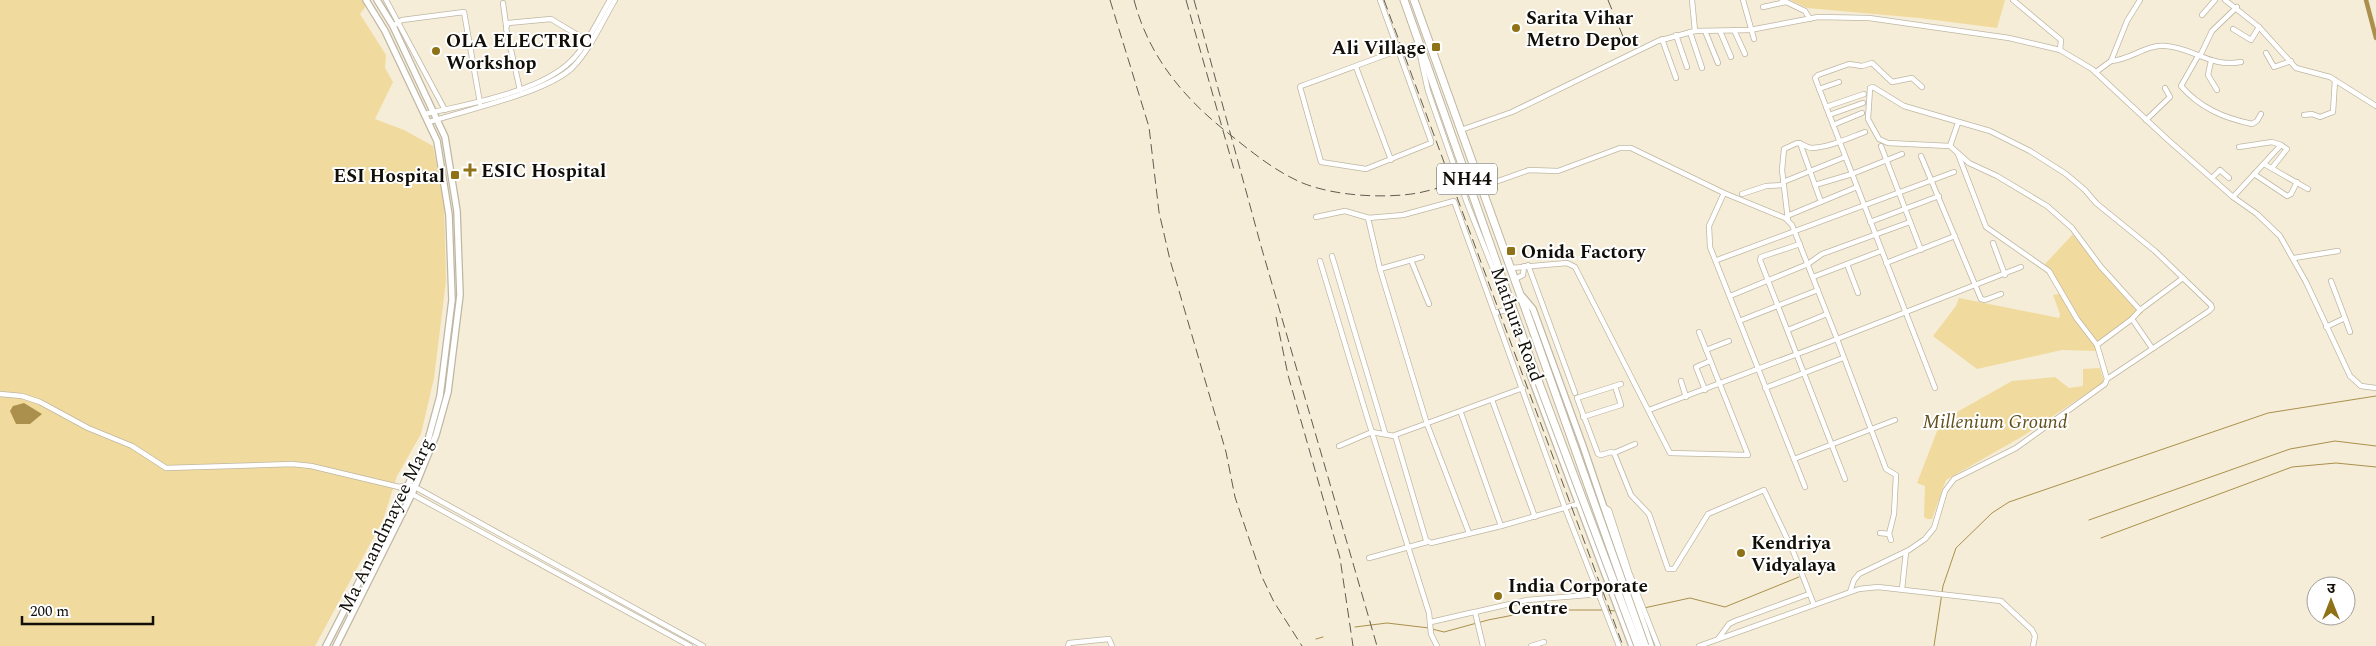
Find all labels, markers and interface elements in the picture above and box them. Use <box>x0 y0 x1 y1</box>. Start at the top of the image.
place label: Sarita Vihar Metro Depot <box>1526 4 1639 55</box>
marker: Sarita Vihar Metro Depot <box>1510 22 1522 34</box>
place label: OLA ELECTRIC Workshop <box>446 27 593 78</box>
place label: Ali Village <box>1332 34 1426 63</box>
marker: Ali Village <box>1430 41 1442 53</box>
marker: OLA ELECTRIC Workshop <box>430 45 442 57</box>
place label: ESIC Hospital <box>481 157 606 186</box>
place label: ESI Hospital <box>333 162 445 191</box>
marker: ESIC Hospital <box>463 163 477 177</box>
road number: NH44 <box>1437 163 1497 194</box>
marker: ESI Hospital <box>449 169 461 181</box>
place label: Onida Factory <box>1521 238 1646 267</box>
marker: Onida Factory <box>1505 245 1517 257</box>
street label: Mathura Road <box>1482 263 1551 386</box>
park label: Millenium Ground <box>1923 408 2068 437</box>
street label: Ma Anandmayee Marg <box>331 433 441 618</box>
place label: Kendriya Vidyalaya <box>1751 529 1836 580</box>
marker: Kendriya Vidyalaya <box>1735 547 1747 559</box>
place label: India Corporate Centre <box>1508 572 1648 623</box>
north arrow <box>2306 576 2356 626</box>
text: उ <box>2327 578 2336 599</box>
marker: India Corporate Centre <box>1492 590 1504 602</box>
scale bar <box>22 594 154 626</box>
text: 200 m <box>30 600 69 623</box>

